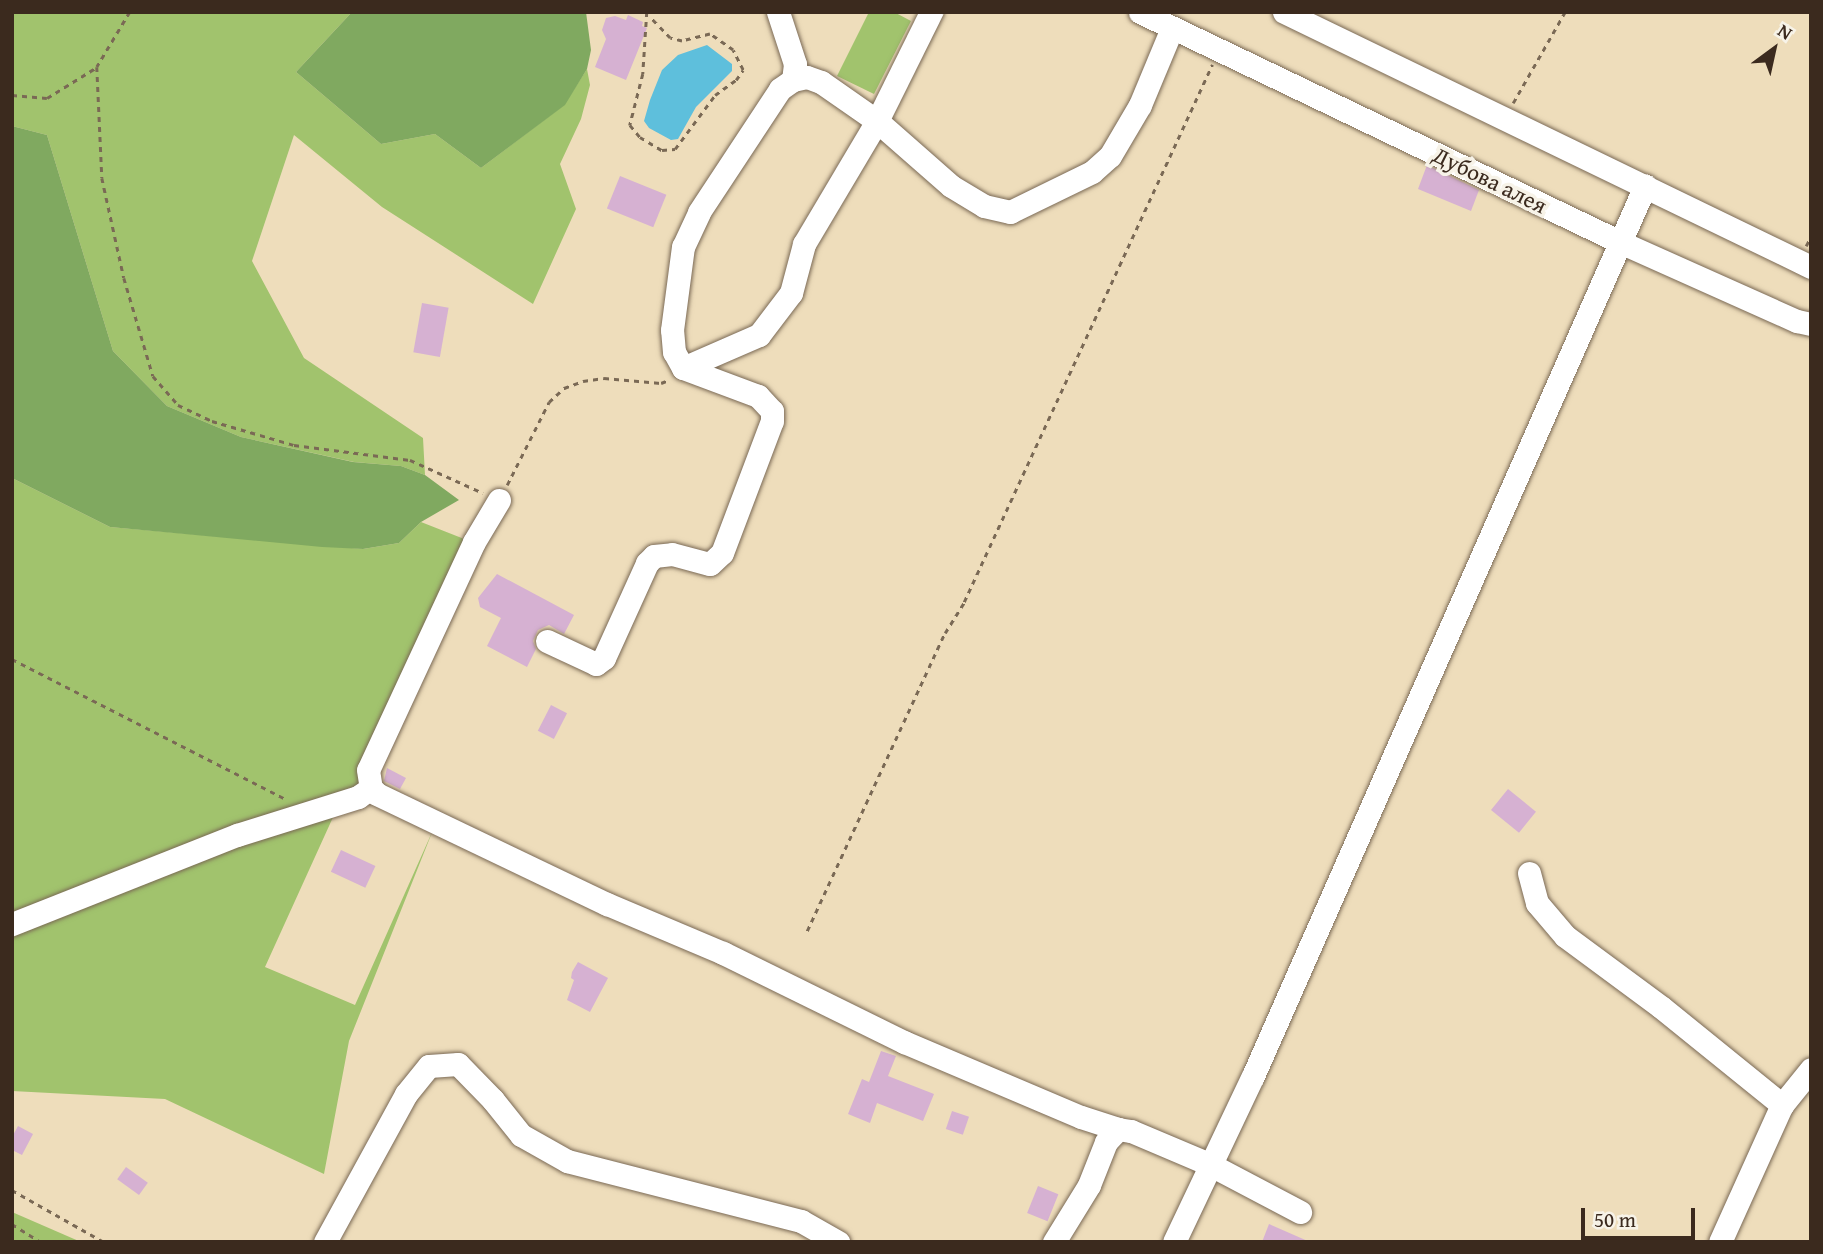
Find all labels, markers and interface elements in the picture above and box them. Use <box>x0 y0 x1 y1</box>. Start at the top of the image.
north arrow <box>1739 14 1809 84</box>
text: N <box>1772 16 1798 47</box>
street label: Дубова алея <box>1429 141 1551 219</box>
scale bar <box>1585 1194 1699 1238</box>
text: 50 m <box>1594 1204 1636 1235</box>

